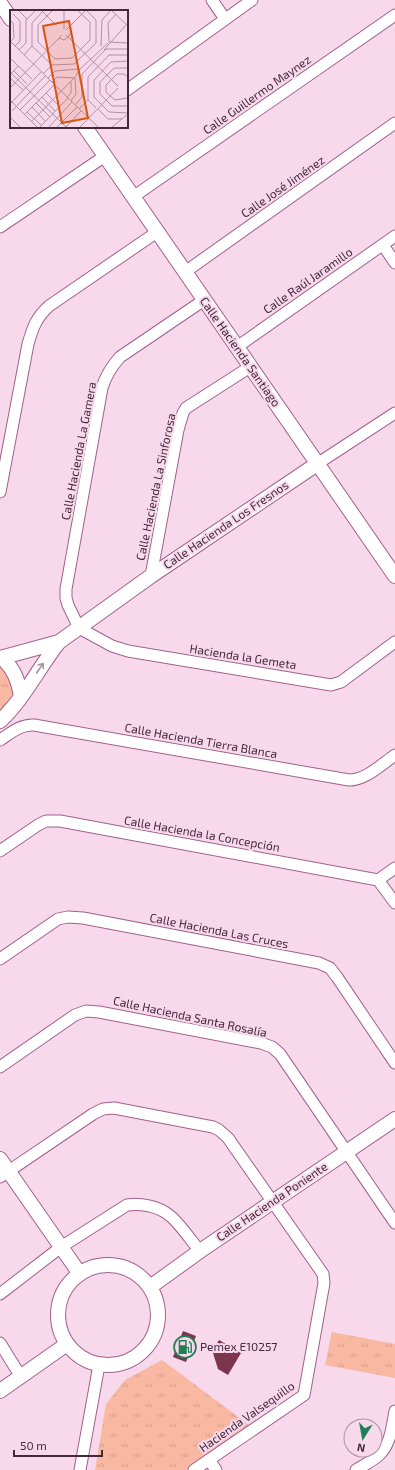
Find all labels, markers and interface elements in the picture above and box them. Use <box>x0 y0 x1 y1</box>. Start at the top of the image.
inset map <box>10 10 128 128</box>
street label: Calle Guillermo Maynez <box>200 52 313 137</box>
street label: Calle José Jiménez <box>238 152 327 220</box>
street label: Calle Raúl Jaramillo <box>260 244 355 316</box>
street label: Calle Hacienda Santiago <box>198 294 284 409</box>
street label: Calle Hacienda La Gamera <box>58 380 98 521</box>
street label: Calle Hacienda La Sinforosa <box>133 412 177 562</box>
street label: Calle Hacienda Los Fresnos <box>160 477 291 571</box>
street label: Hacienda la Gemeta <box>189 641 298 671</box>
one-way arrow <box>36 662 44 673</box>
street label: Calle Hacienda Tierra Blanca <box>124 720 279 760</box>
street label: Calle Hacienda la Concepción <box>123 812 281 854</box>
street label: Calle Hacienda Las Cruces <box>149 910 290 950</box>
street label: Calle Hacienda Santa Rosalía <box>112 993 268 1039</box>
street label: Calle Hacienda Poniente <box>213 1159 330 1244</box>
fuel station icon: Pemex E10257 <box>172 1334 198 1360</box>
place label: Pemex E10257 <box>200 1339 277 1353</box>
street label: Hacienda Valsequillo <box>196 1378 297 1454</box>
north arrow <box>343 1418 383 1458</box>
scale bar <box>14 1432 102 1458</box>
text: 50 m <box>20 1438 47 1452</box>
text: N <box>356 1441 366 1455</box>

